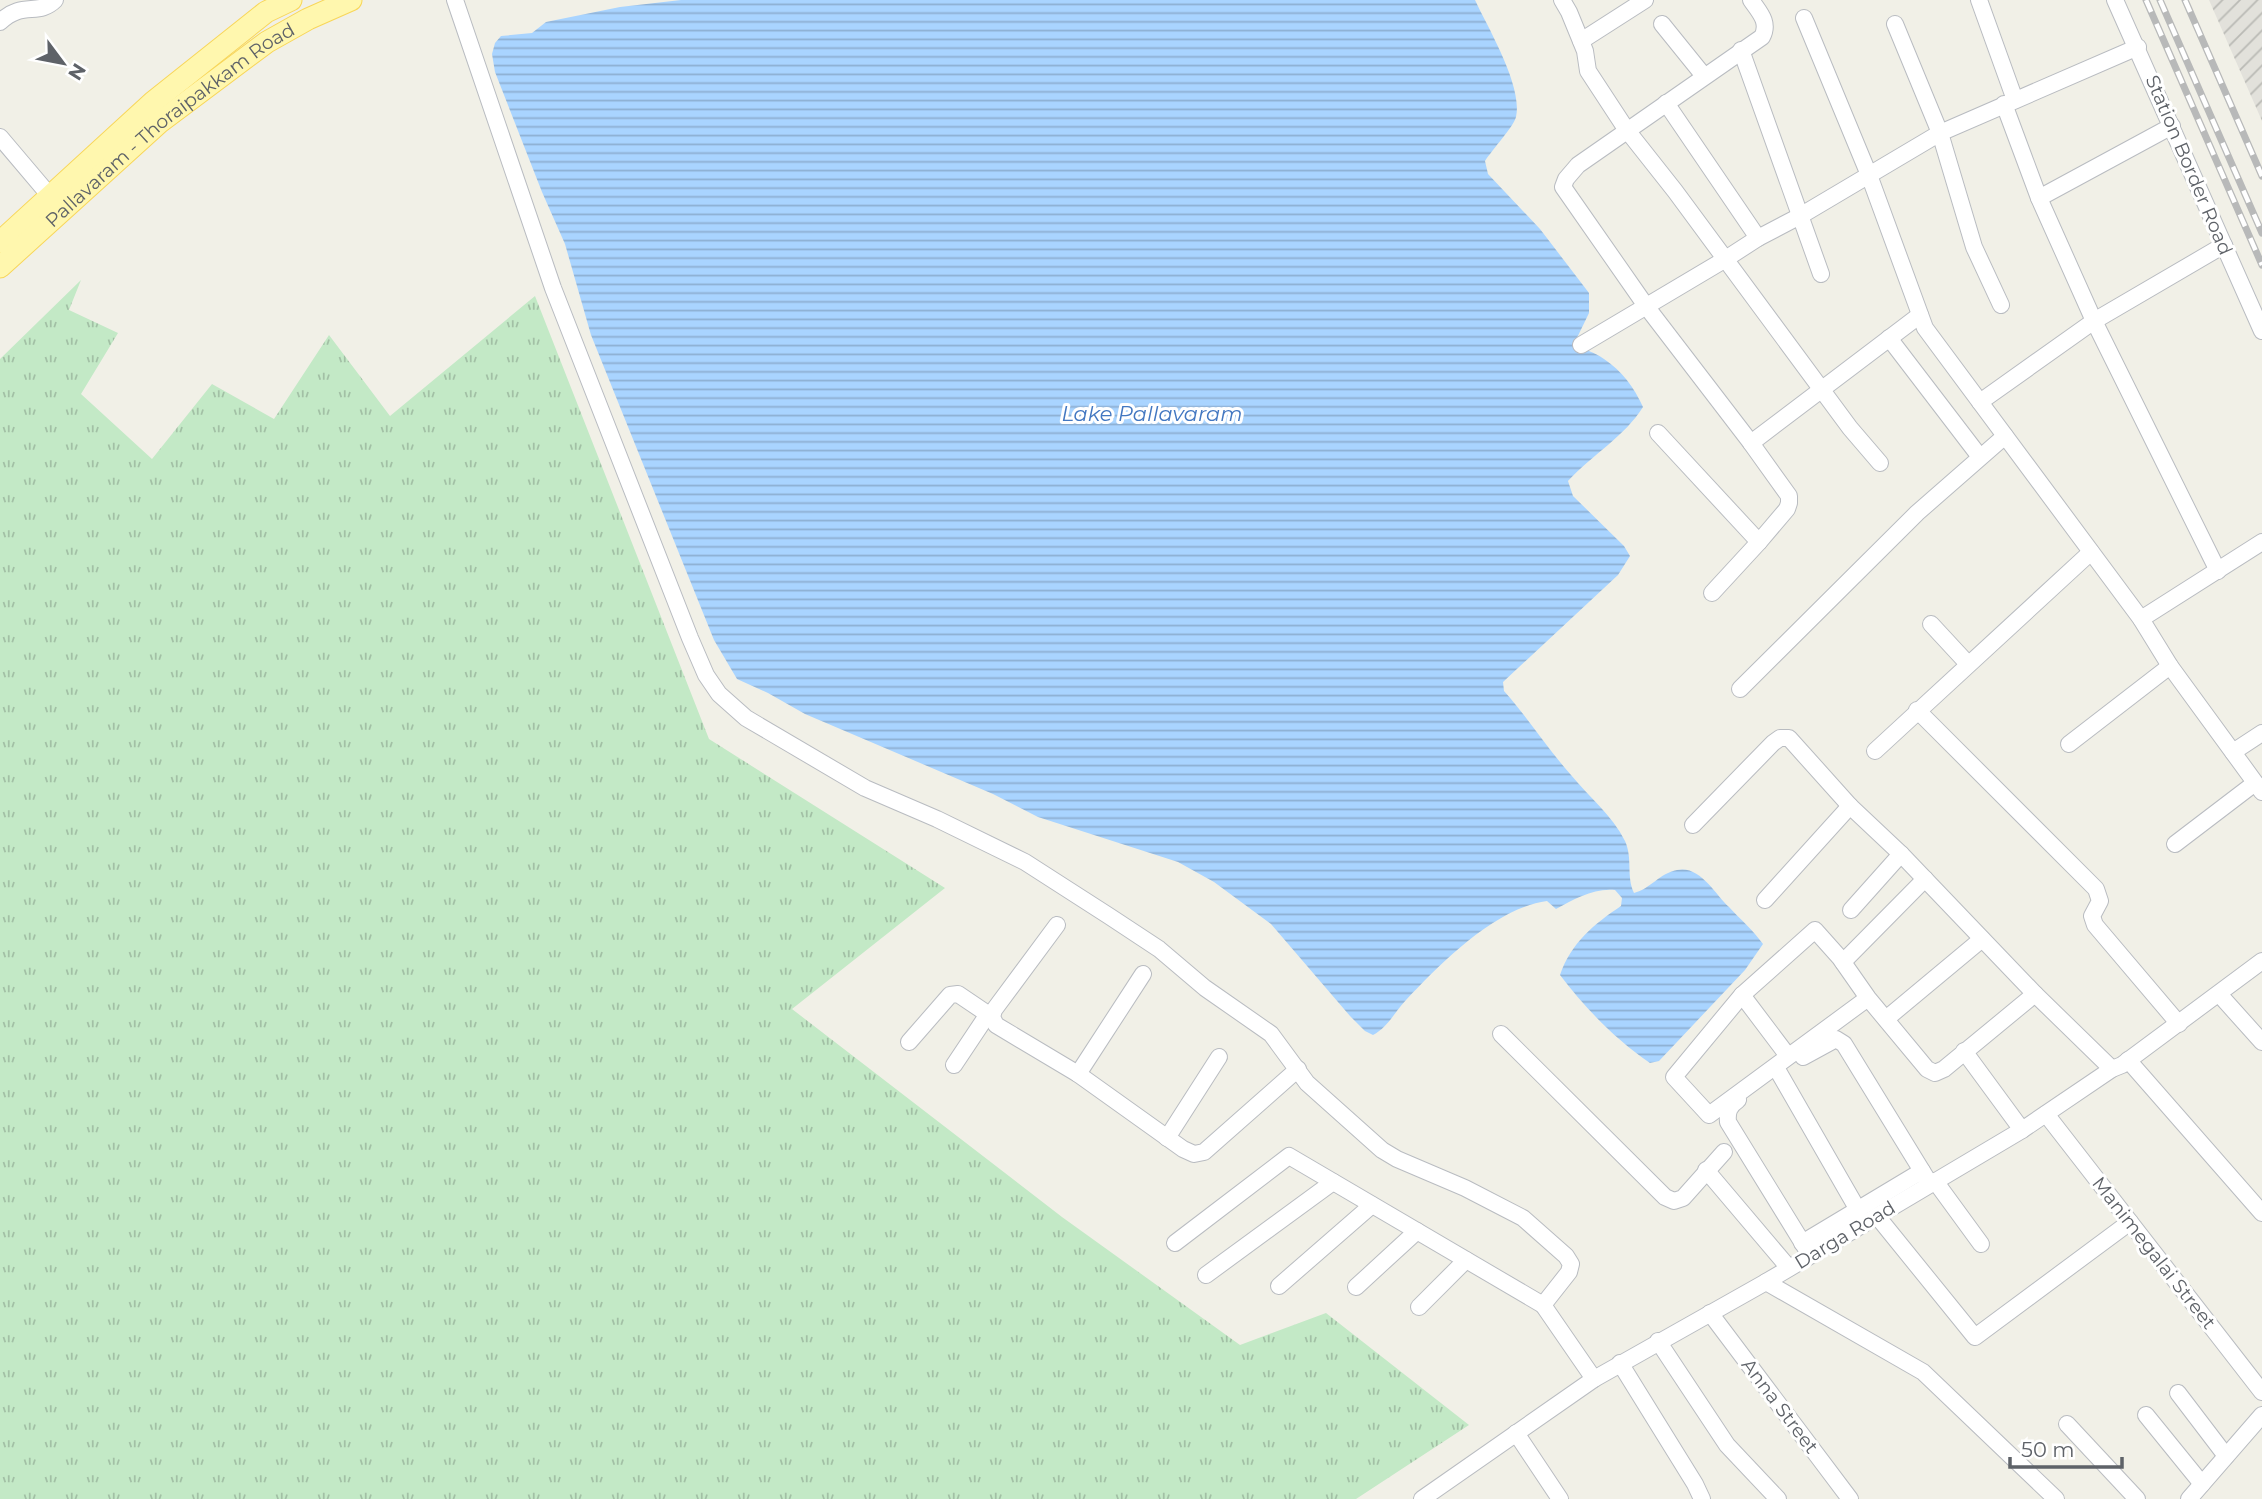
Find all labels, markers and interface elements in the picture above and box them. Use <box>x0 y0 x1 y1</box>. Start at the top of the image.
street label: Pallavaram - Thoraipakkam Road <box>40 18 298 232</box>
north arrow <box>28 28 98 98</box>
text: N <box>63 59 91 84</box>
street label: Station Border Road <box>2141 72 2237 258</box>
water label: Lake Pallavaram <box>1061 401 1243 426</box>
street label: Manimegalai Street <box>2087 1172 2221 1334</box>
street label: Darga Road <box>1791 1196 1899 1274</box>
street label: Anna Street <box>1737 1354 1823 1458</box>
scale bar <box>2010 1426 2122 1470</box>
text: 50 m <box>2021 1437 2075 1462</box>

